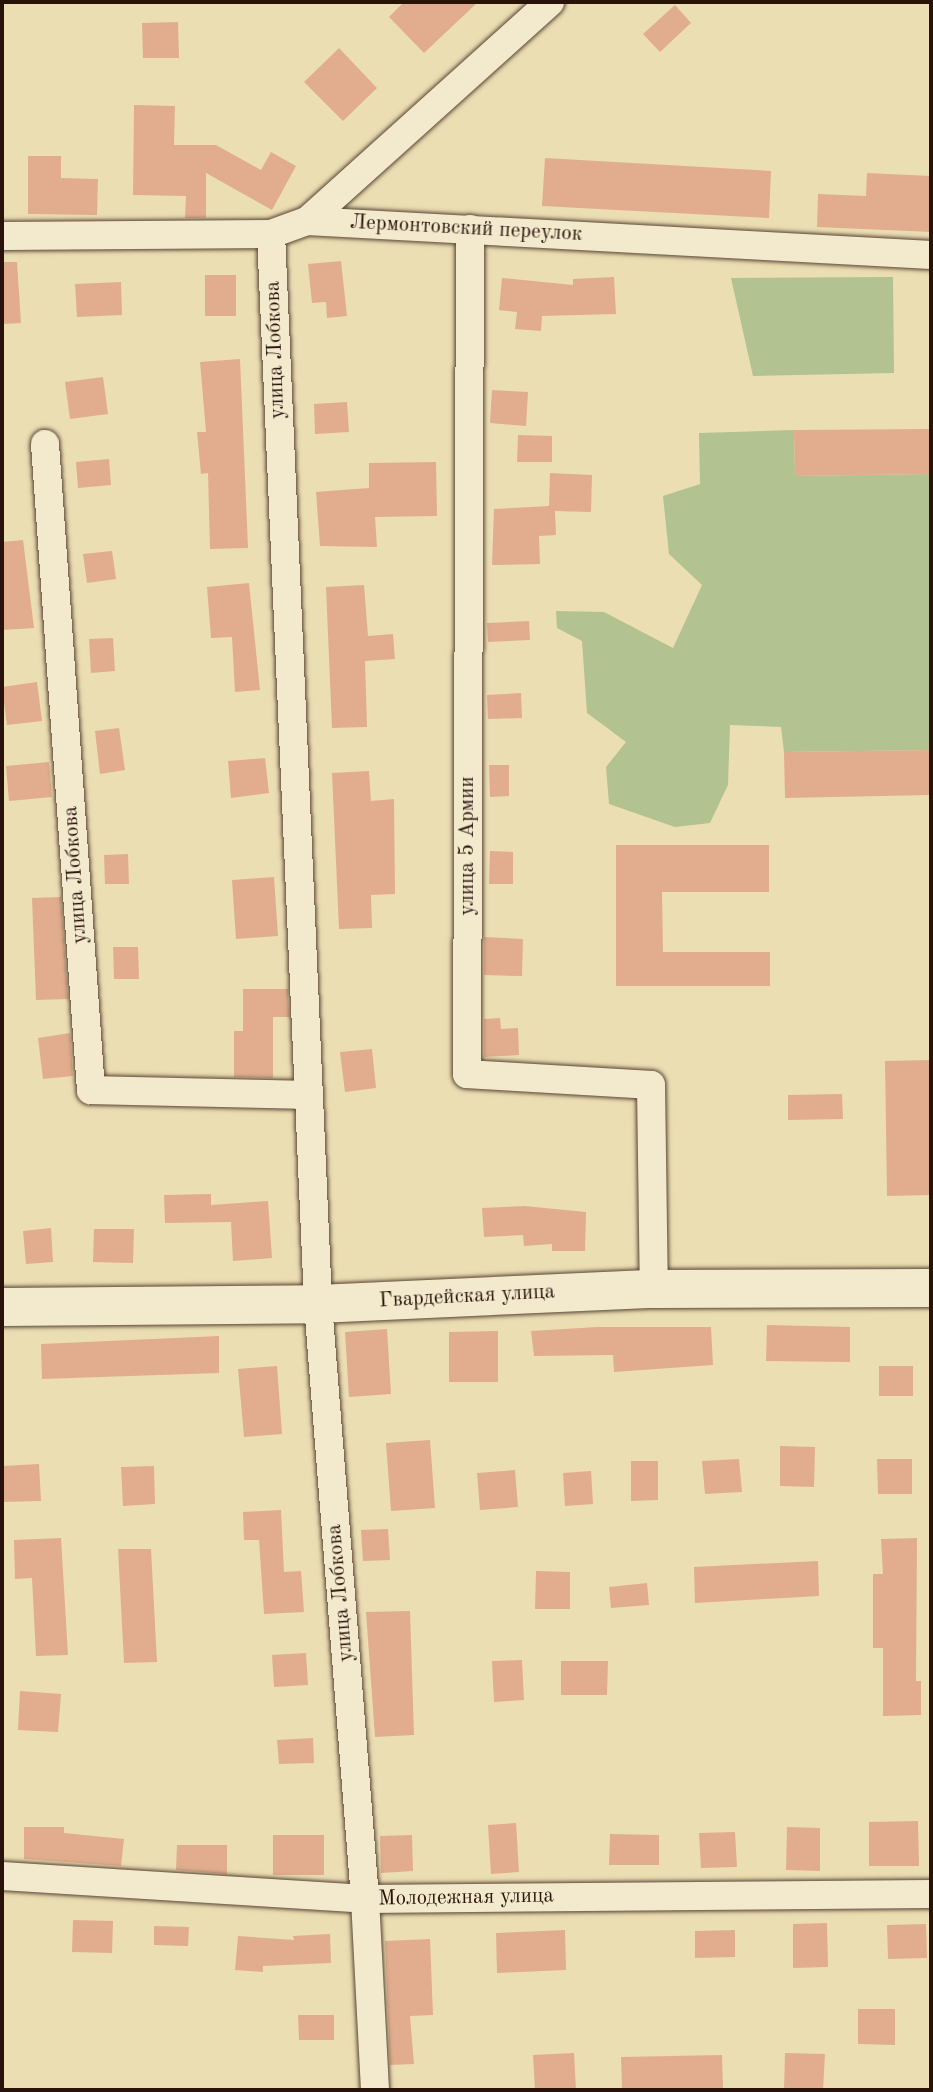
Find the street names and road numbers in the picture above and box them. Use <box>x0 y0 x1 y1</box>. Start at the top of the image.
street label: Лермонтовский переулок <box>349 210 583 248</box>
street label: улица Лобкова <box>261 281 291 419</box>
street label: улица 5 Армии <box>455 776 481 916</box>
street label: улица Лобкова <box>59 805 93 945</box>
street label: Гвардейская улица <box>378 1280 556 1314</box>
street label: улица Лобкова <box>322 1523 360 1663</box>
street label: Молодежная улица <box>378 1884 554 1912</box>

